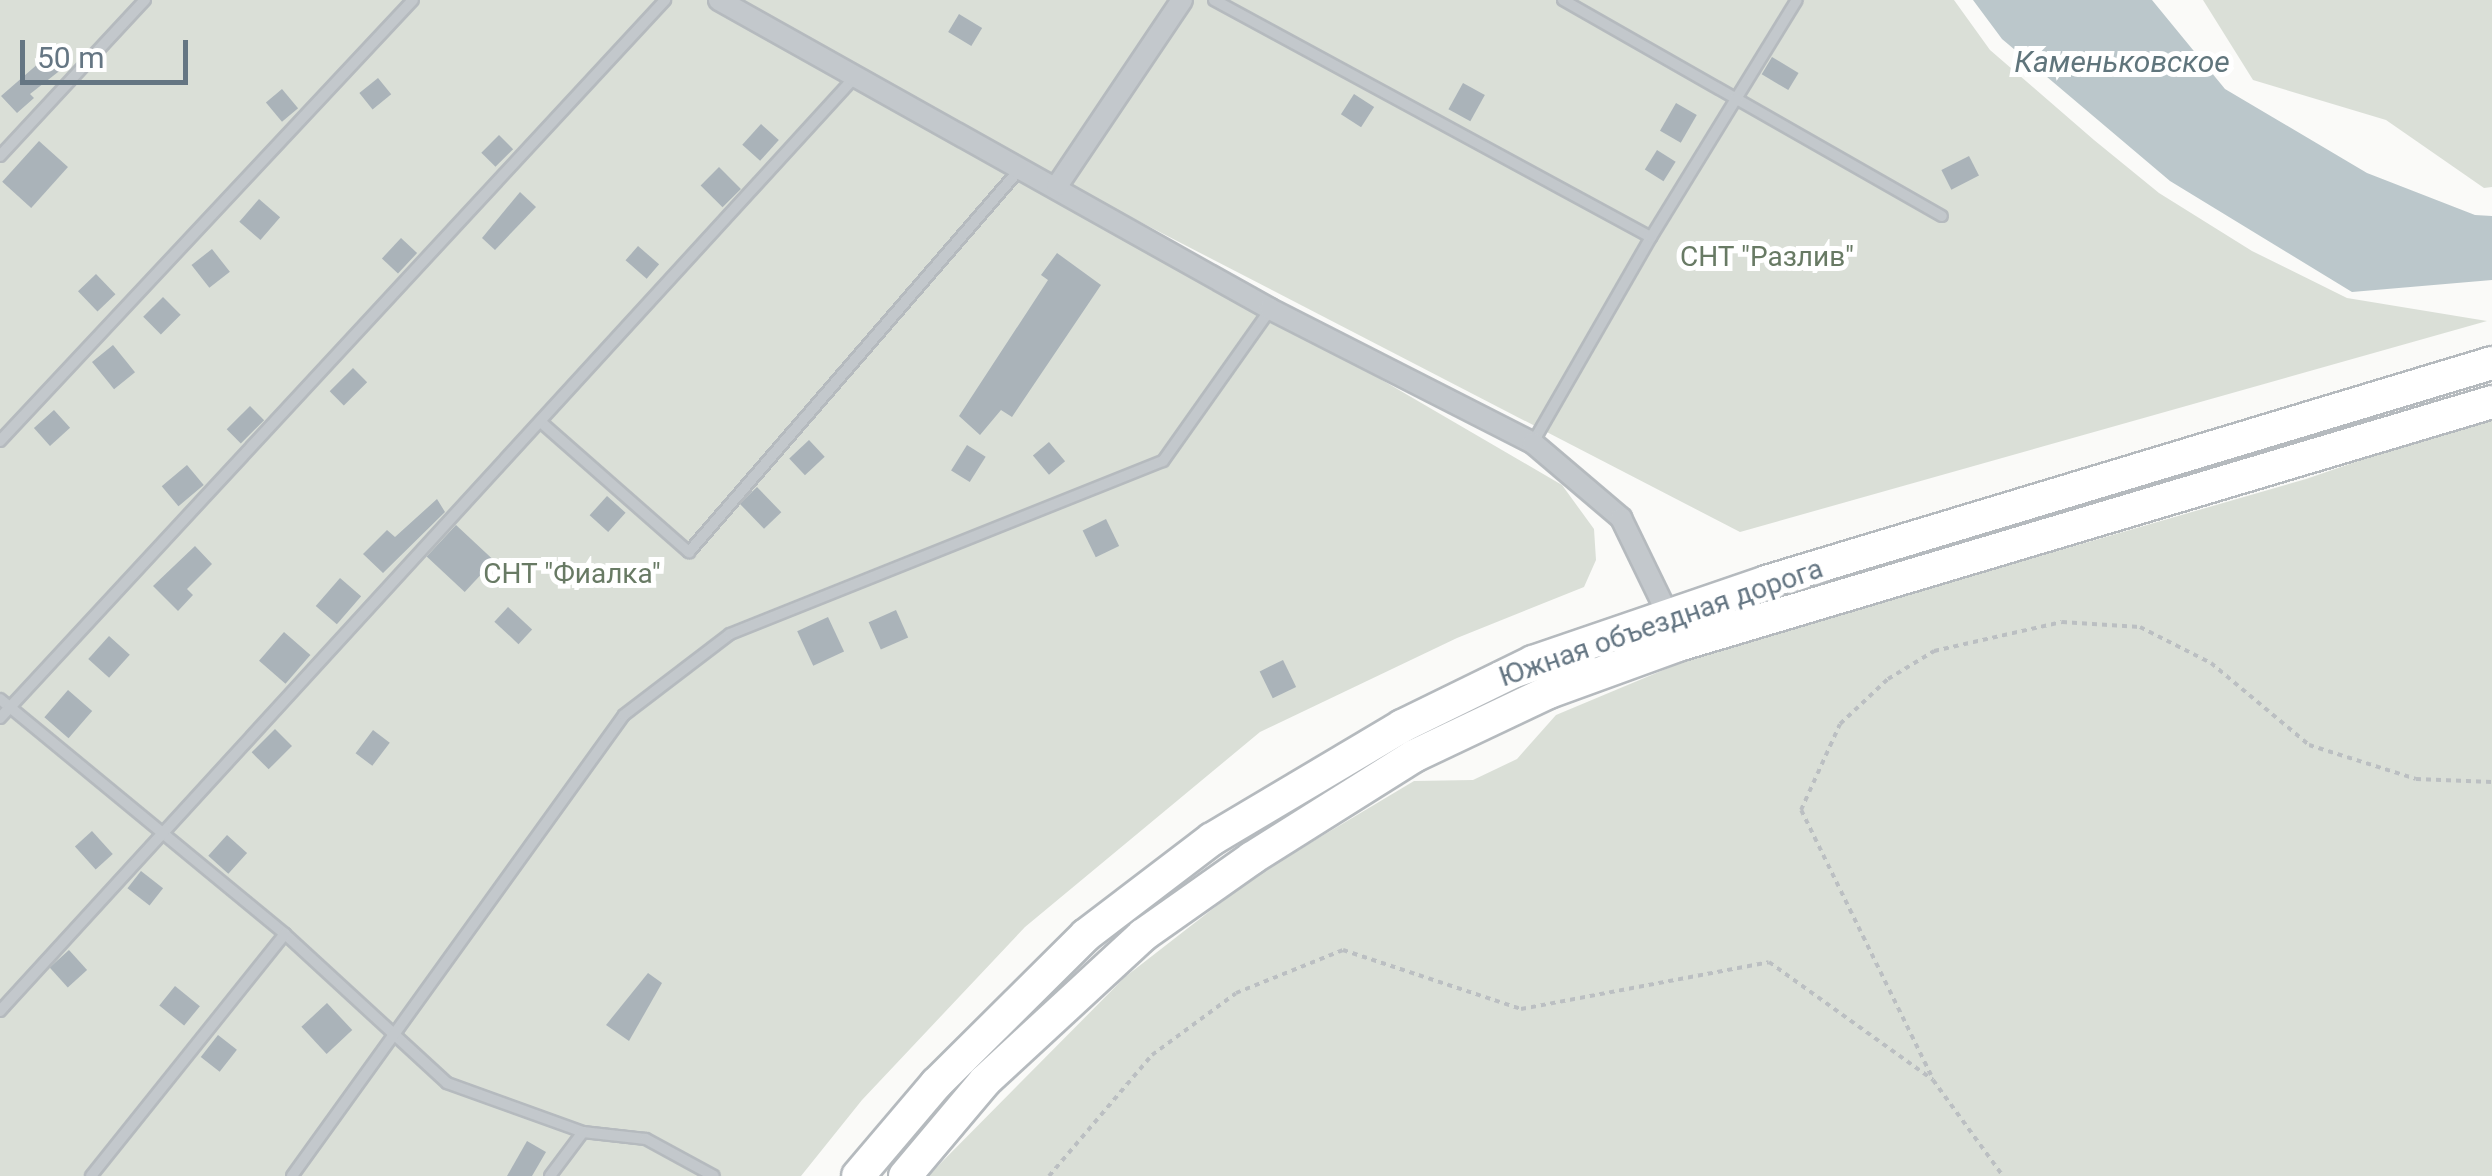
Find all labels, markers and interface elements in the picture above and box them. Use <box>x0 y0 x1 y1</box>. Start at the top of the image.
scale bar <box>25 20 192 82</box>
text: 50 m <box>37 40 104 75</box>
water label: Каменьковское <box>2014 44 2230 80</box>
park label: СНТ "Разлив" <box>1680 240 1854 274</box>
street label: Южная объездная дорога <box>1495 552 1827 694</box>
park label: СНТ "Фиалка" <box>483 557 661 591</box>

